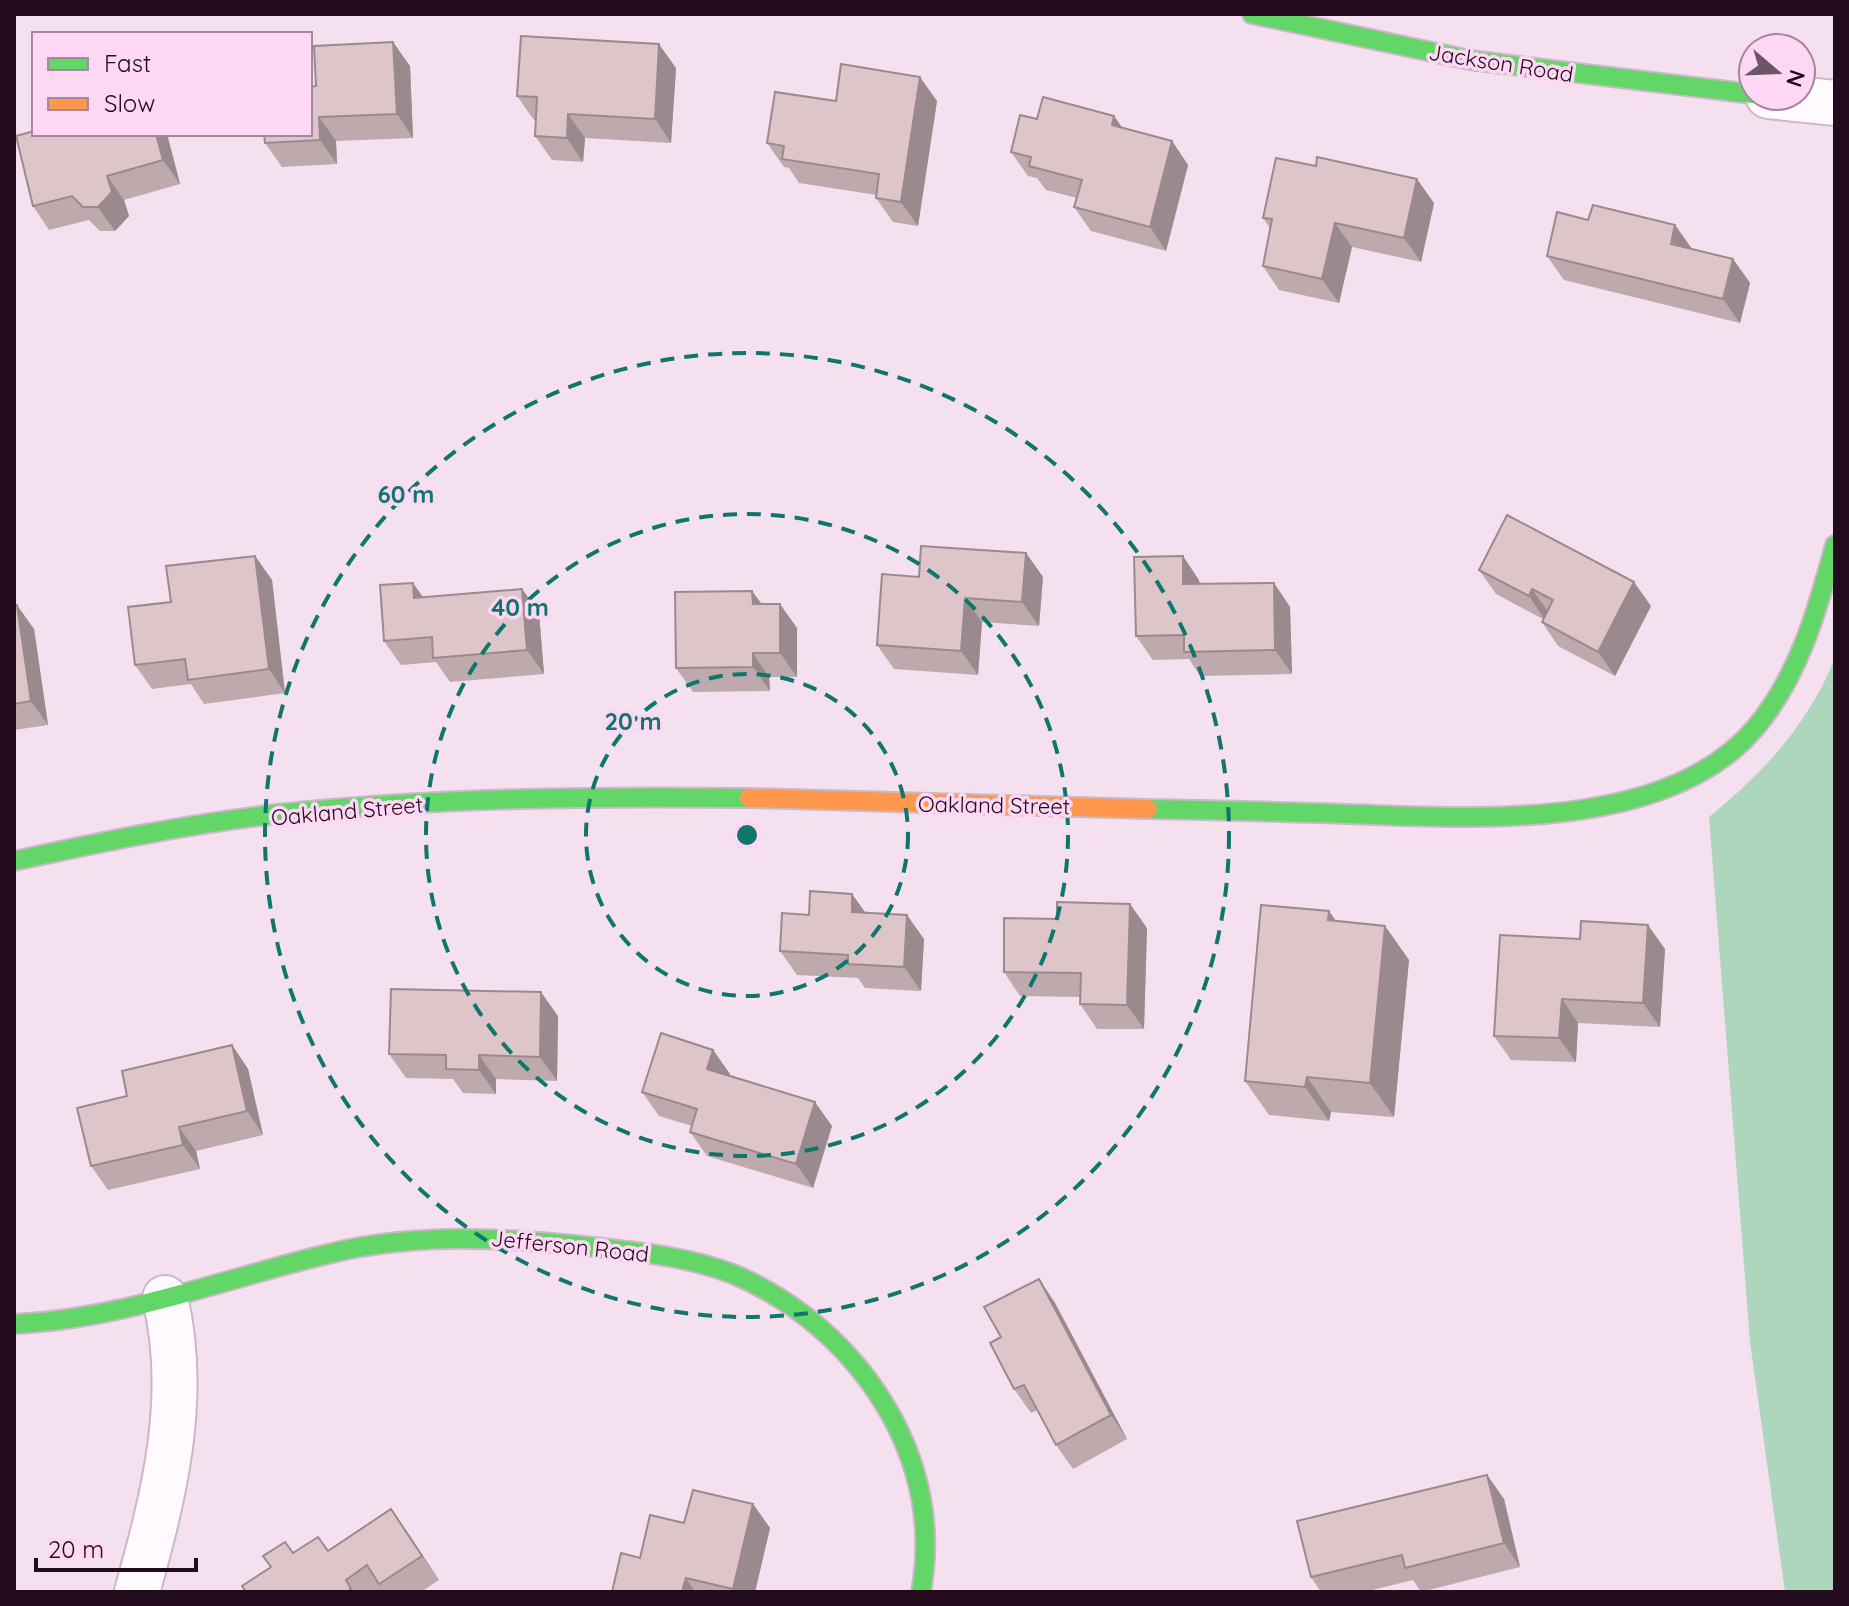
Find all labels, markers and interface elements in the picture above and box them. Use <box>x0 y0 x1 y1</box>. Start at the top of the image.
legend <box>32 32 312 136</box>
north arrow <box>1737 32 1817 112</box>
street label: Jackson Road <box>1427 38 1575 88</box>
text: Fast <box>104 48 151 78</box>
text: N <box>1780 66 1812 91</box>
text: Slow <box>104 88 155 118</box>
text: 60 m <box>378 479 434 509</box>
text: 40 m <box>491 592 549 622</box>
text: 20 m <box>604 706 662 736</box>
street label: Oakland Street <box>270 790 424 832</box>
street label: Oakland Street <box>918 790 1070 820</box>
centre of rings <box>733 821 761 849</box>
street label: Jefferson Road <box>490 1224 650 1268</box>
scale bar <box>36 1522 196 1572</box>
text: 20 m <box>48 1534 104 1564</box>

